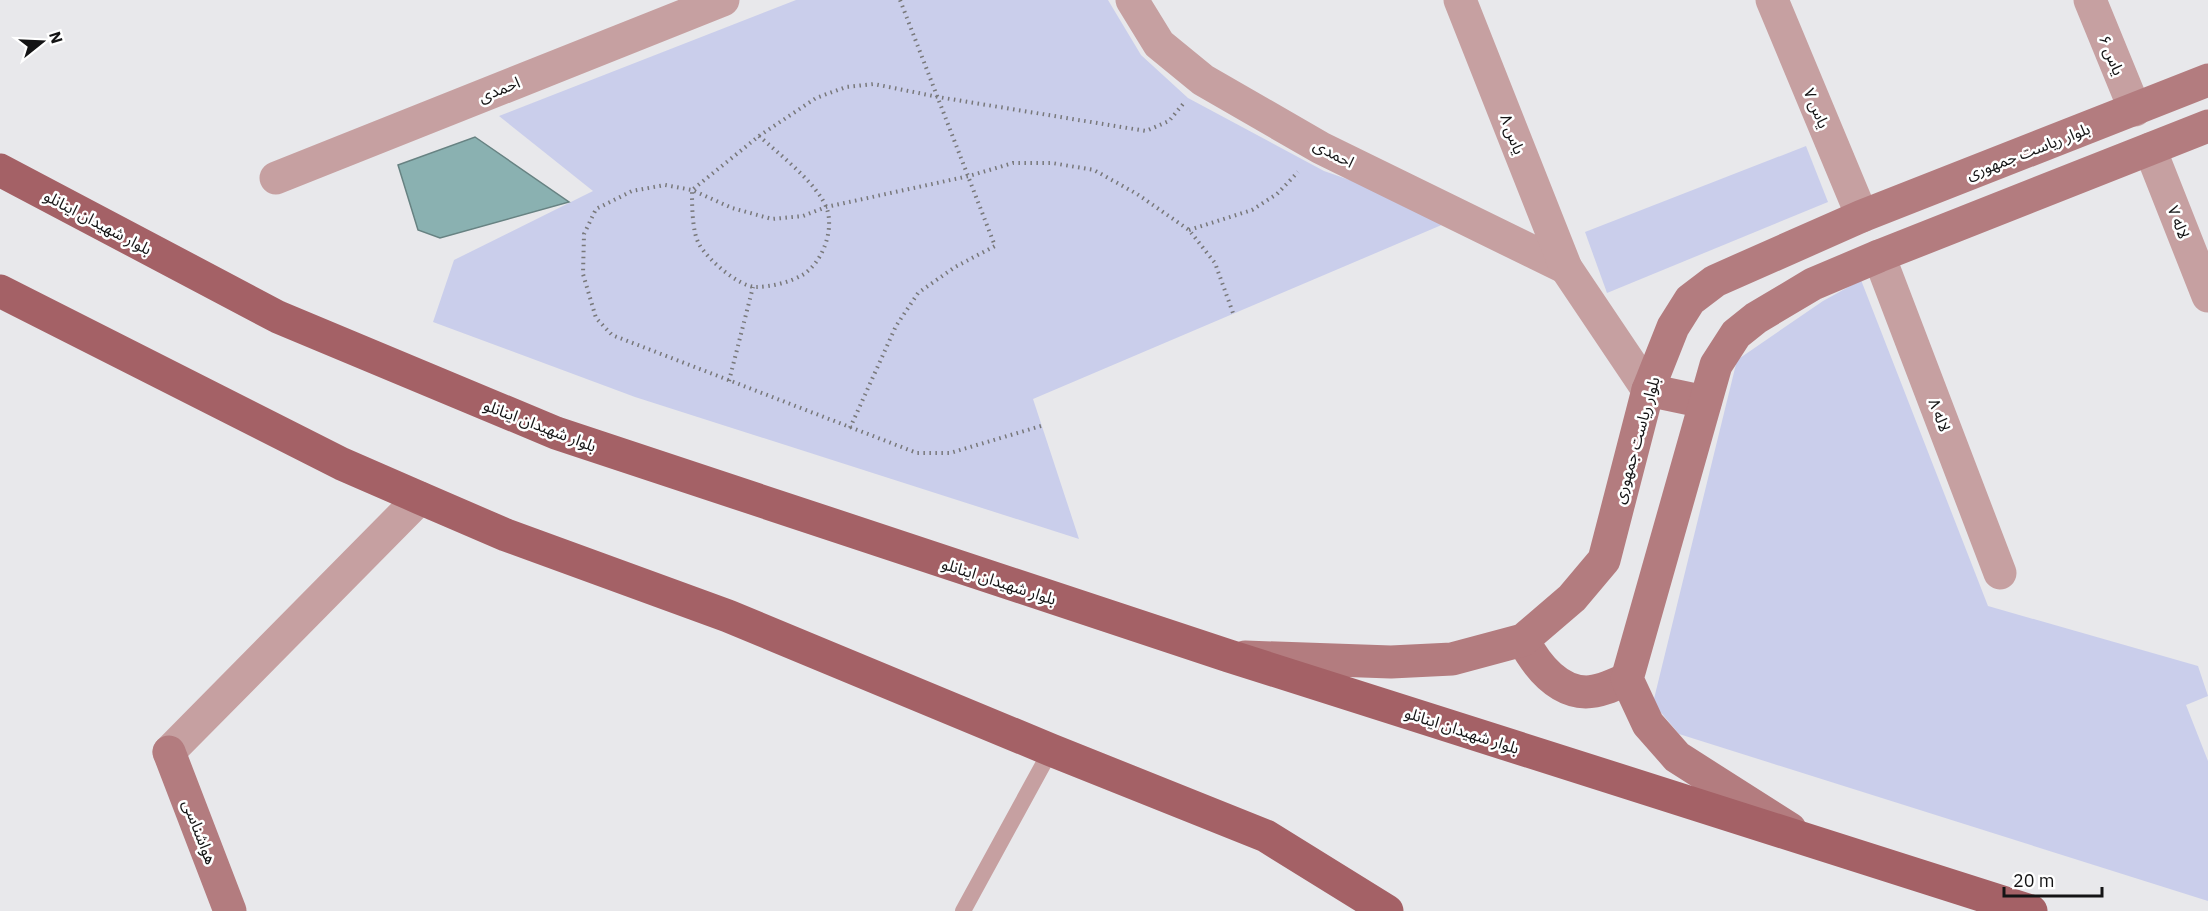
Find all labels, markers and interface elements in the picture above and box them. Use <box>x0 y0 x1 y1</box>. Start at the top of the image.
north arrow <box>12 12 72 72</box>
text: N <box>45 29 68 46</box>
street label: یاس ۶ <box>2095 32 2129 78</box>
street label: احمدی <box>475 72 523 106</box>
street label: یاس ۷ <box>1800 85 1834 131</box>
street label: یاس ۸ <box>1496 111 1530 157</box>
street label: بلوار ریاست جمهوری <box>1963 118 2093 184</box>
street label: احمدی <box>1310 134 1358 172</box>
street label: بلوار شهیدان اینانلو <box>41 185 155 259</box>
street label: لاله ۷ <box>2164 202 2194 242</box>
street label: بلوار ریاست جمهوری <box>1608 374 1664 506</box>
street label: بلوار شهیدان اینانلو <box>481 394 599 456</box>
street label: لاله ۸ <box>1925 395 1955 435</box>
street label: بلوار شهیدان اینانلو <box>939 553 1059 609</box>
street label: بلوار شهیدان اینانلو <box>1402 702 1522 758</box>
street label: هواشناسی <box>179 797 221 867</box>
scale bar <box>2004 860 2102 898</box>
text: 20 m <box>2013 869 2055 892</box>

